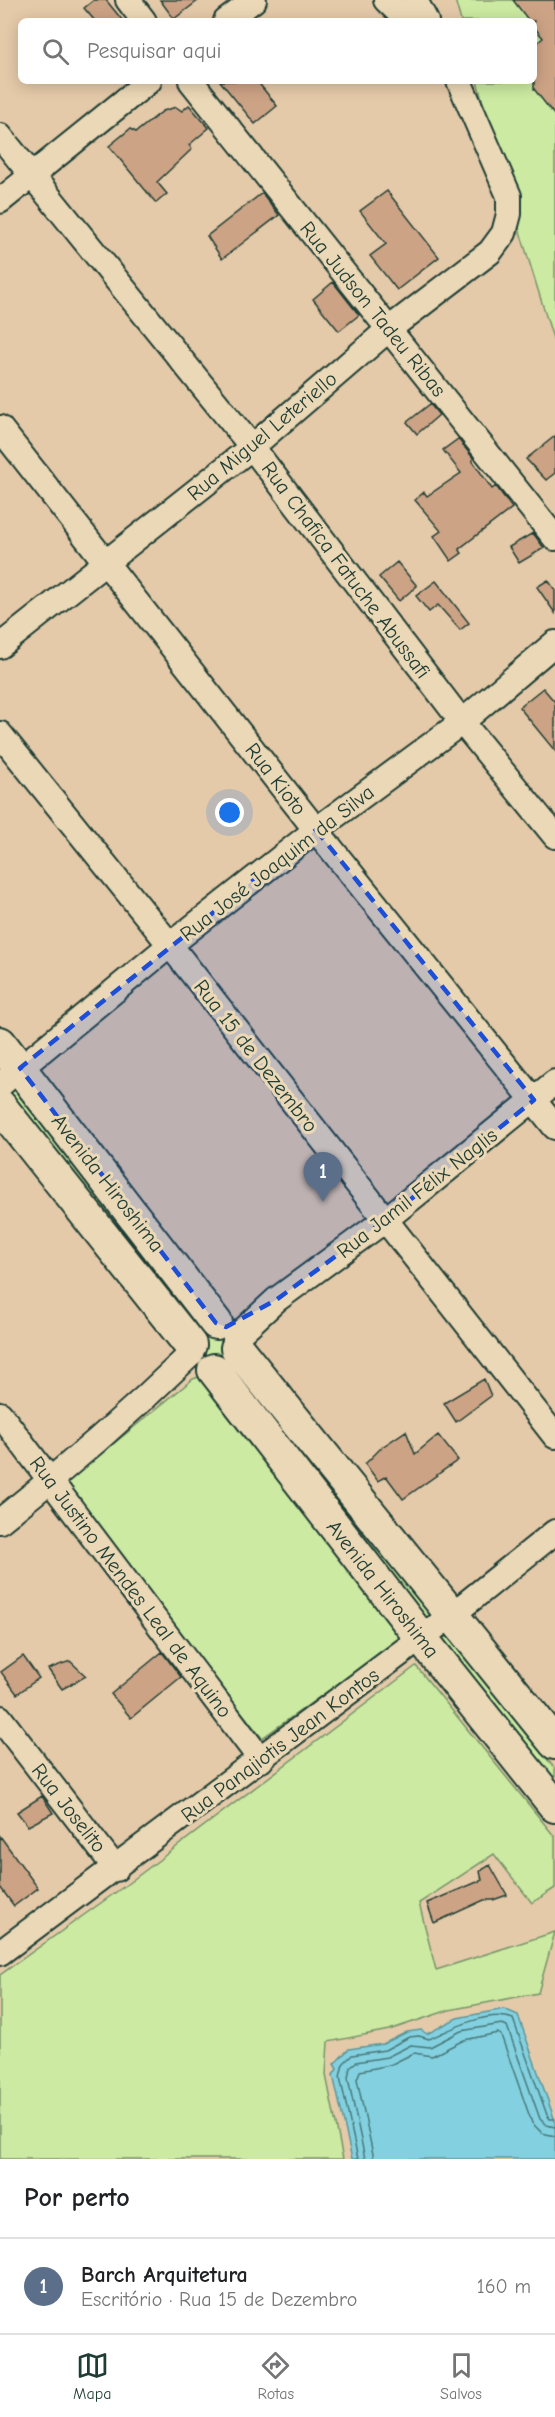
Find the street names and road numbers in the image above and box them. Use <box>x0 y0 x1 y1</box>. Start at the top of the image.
street label: Rua Judson Tadeu Ribas <box>295 217 451 401</box>
street label: Rua Miguel Leteriello <box>182 366 342 506</box>
street label: Rua Chafica Fatuche Abussafi <box>257 457 435 683</box>
street label: Rua Kioto <box>240 738 312 820</box>
street label: Rua José Joaquim da Silva <box>175 780 379 946</box>
street label: Rua 15 de Dezembro <box>189 975 323 1137</box>
street label: Avenida Hiroshima <box>47 1109 169 1257</box>
street label: Rua Jamil Félix Naglis <box>332 1123 502 1263</box>
street label: Rua Justino Mendes Leal de Aquino <box>25 1452 237 1722</box>
street label: Avenida Hiroshima <box>322 1515 444 1663</box>
street label: Rua Panajiotis Jean Kontos <box>176 1663 384 1827</box>
street label: Rua Joselito <box>27 1759 111 1857</box>

